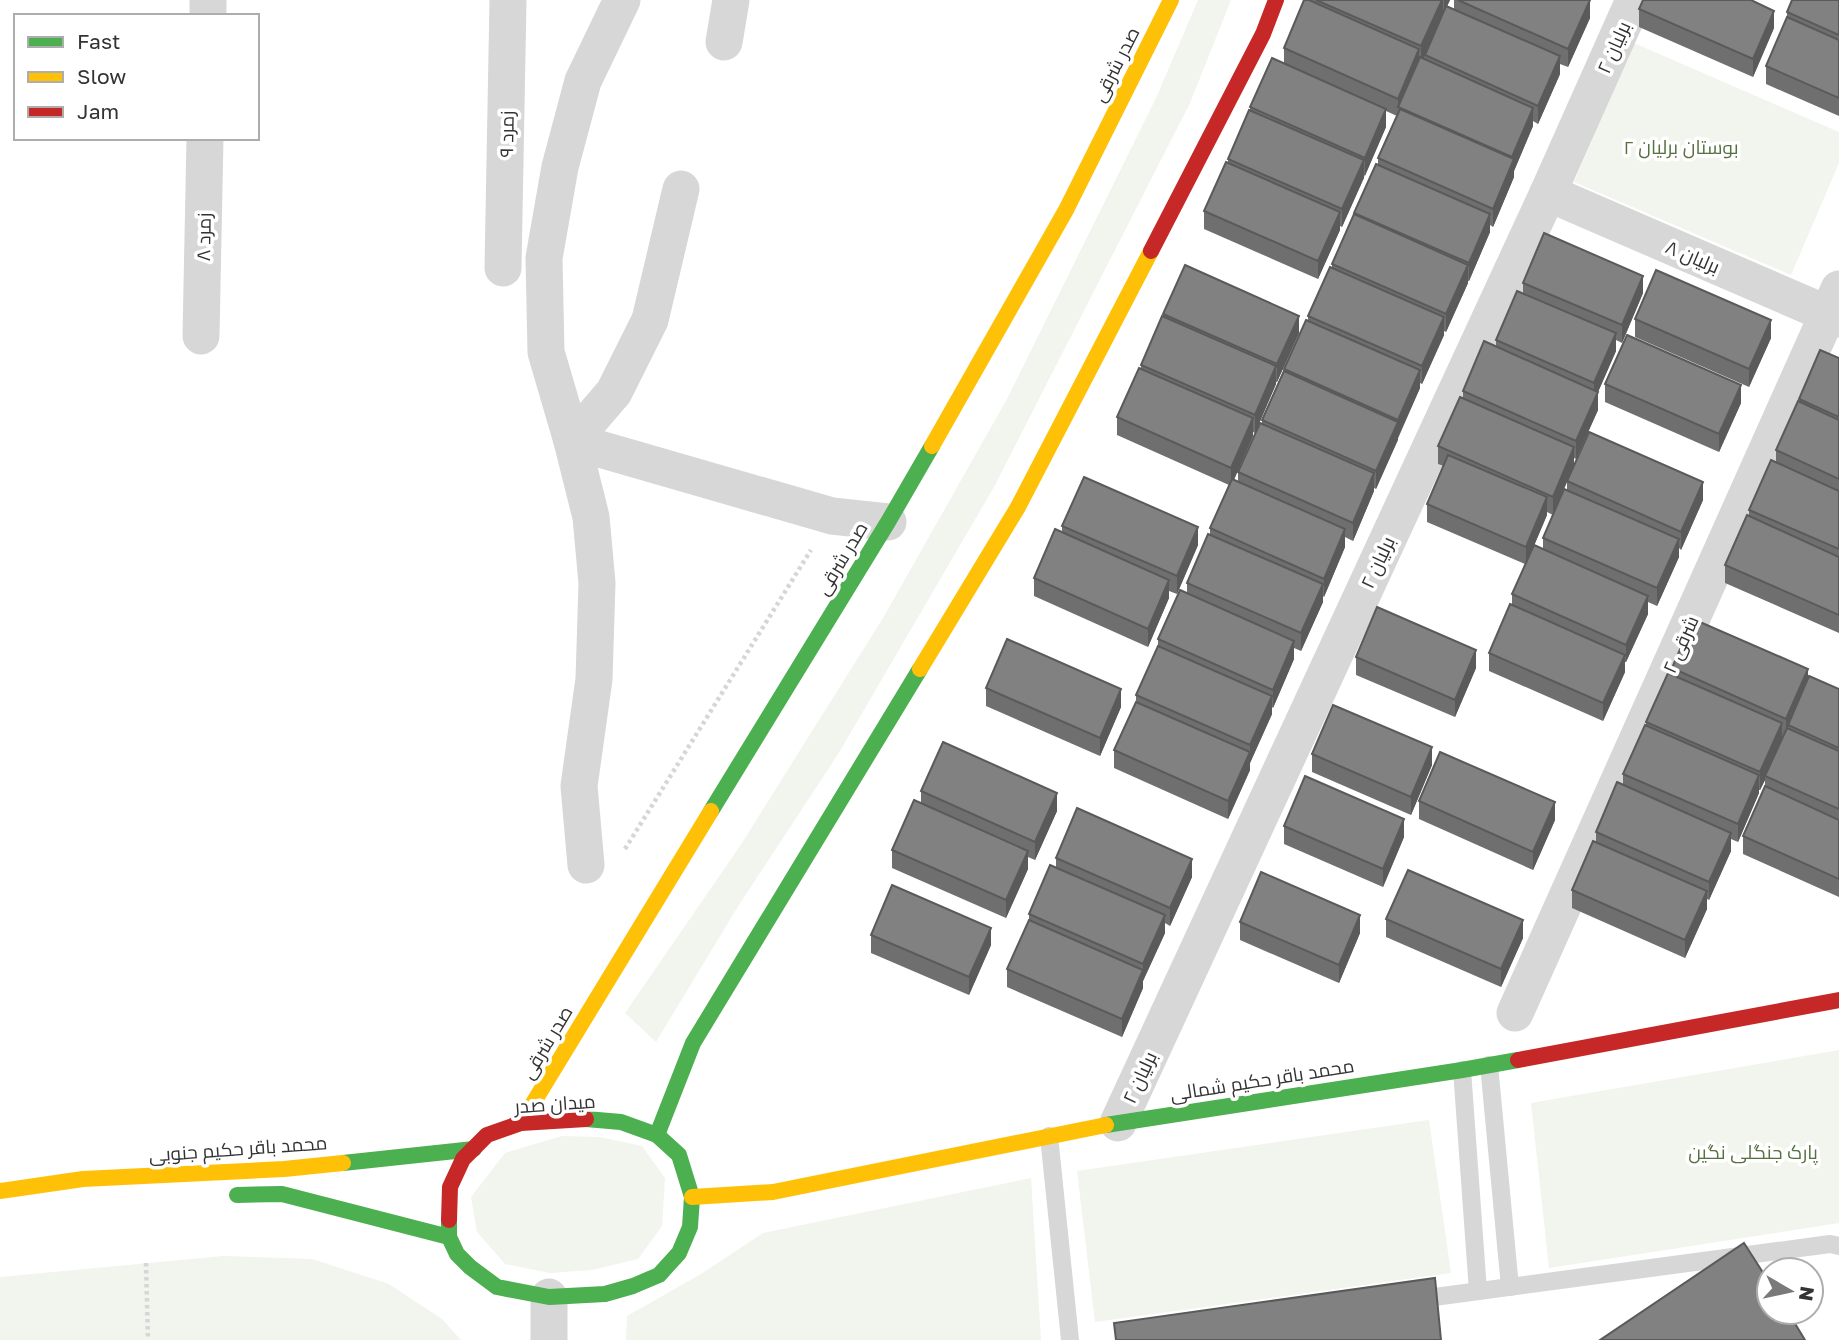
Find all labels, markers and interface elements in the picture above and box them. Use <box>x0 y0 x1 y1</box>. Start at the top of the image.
legend <box>14 14 259 140</box>
street label: برلیان ۲ <box>1591 17 1636 77</box>
street label: صدر شرقی <box>1086 23 1145 106</box>
text: Fast <box>77 28 120 54</box>
text: Slow <box>77 63 126 89</box>
text: Jam <box>77 98 119 124</box>
street label: زمرد ۹ <box>494 110 519 158</box>
park label: بوستان برلیان ۲ <box>1624 135 1738 159</box>
street label: زمرد ۸ <box>191 212 216 262</box>
street label: برلیان ۸ <box>1662 234 1723 279</box>
street label: صدر شرقی <box>810 517 873 599</box>
street label: برلیان ۲ <box>1355 532 1400 592</box>
street label: ۲ شرقی <box>1657 612 1704 677</box>
street label: صدر شرقی <box>515 1001 578 1083</box>
street label: برلیان ۲ <box>1117 1047 1162 1107</box>
street label: محمد باقر حکیم شمالی <box>1168 1053 1356 1108</box>
street label: میدان صدر <box>513 1089 596 1118</box>
street label: محمد باقر حکیم جنوبی <box>148 1130 328 1169</box>
park label: پارک جنگلی نگین <box>1688 1140 1818 1165</box>
north arrow <box>1755 1256 1825 1326</box>
text: N <box>1795 1285 1820 1303</box>

